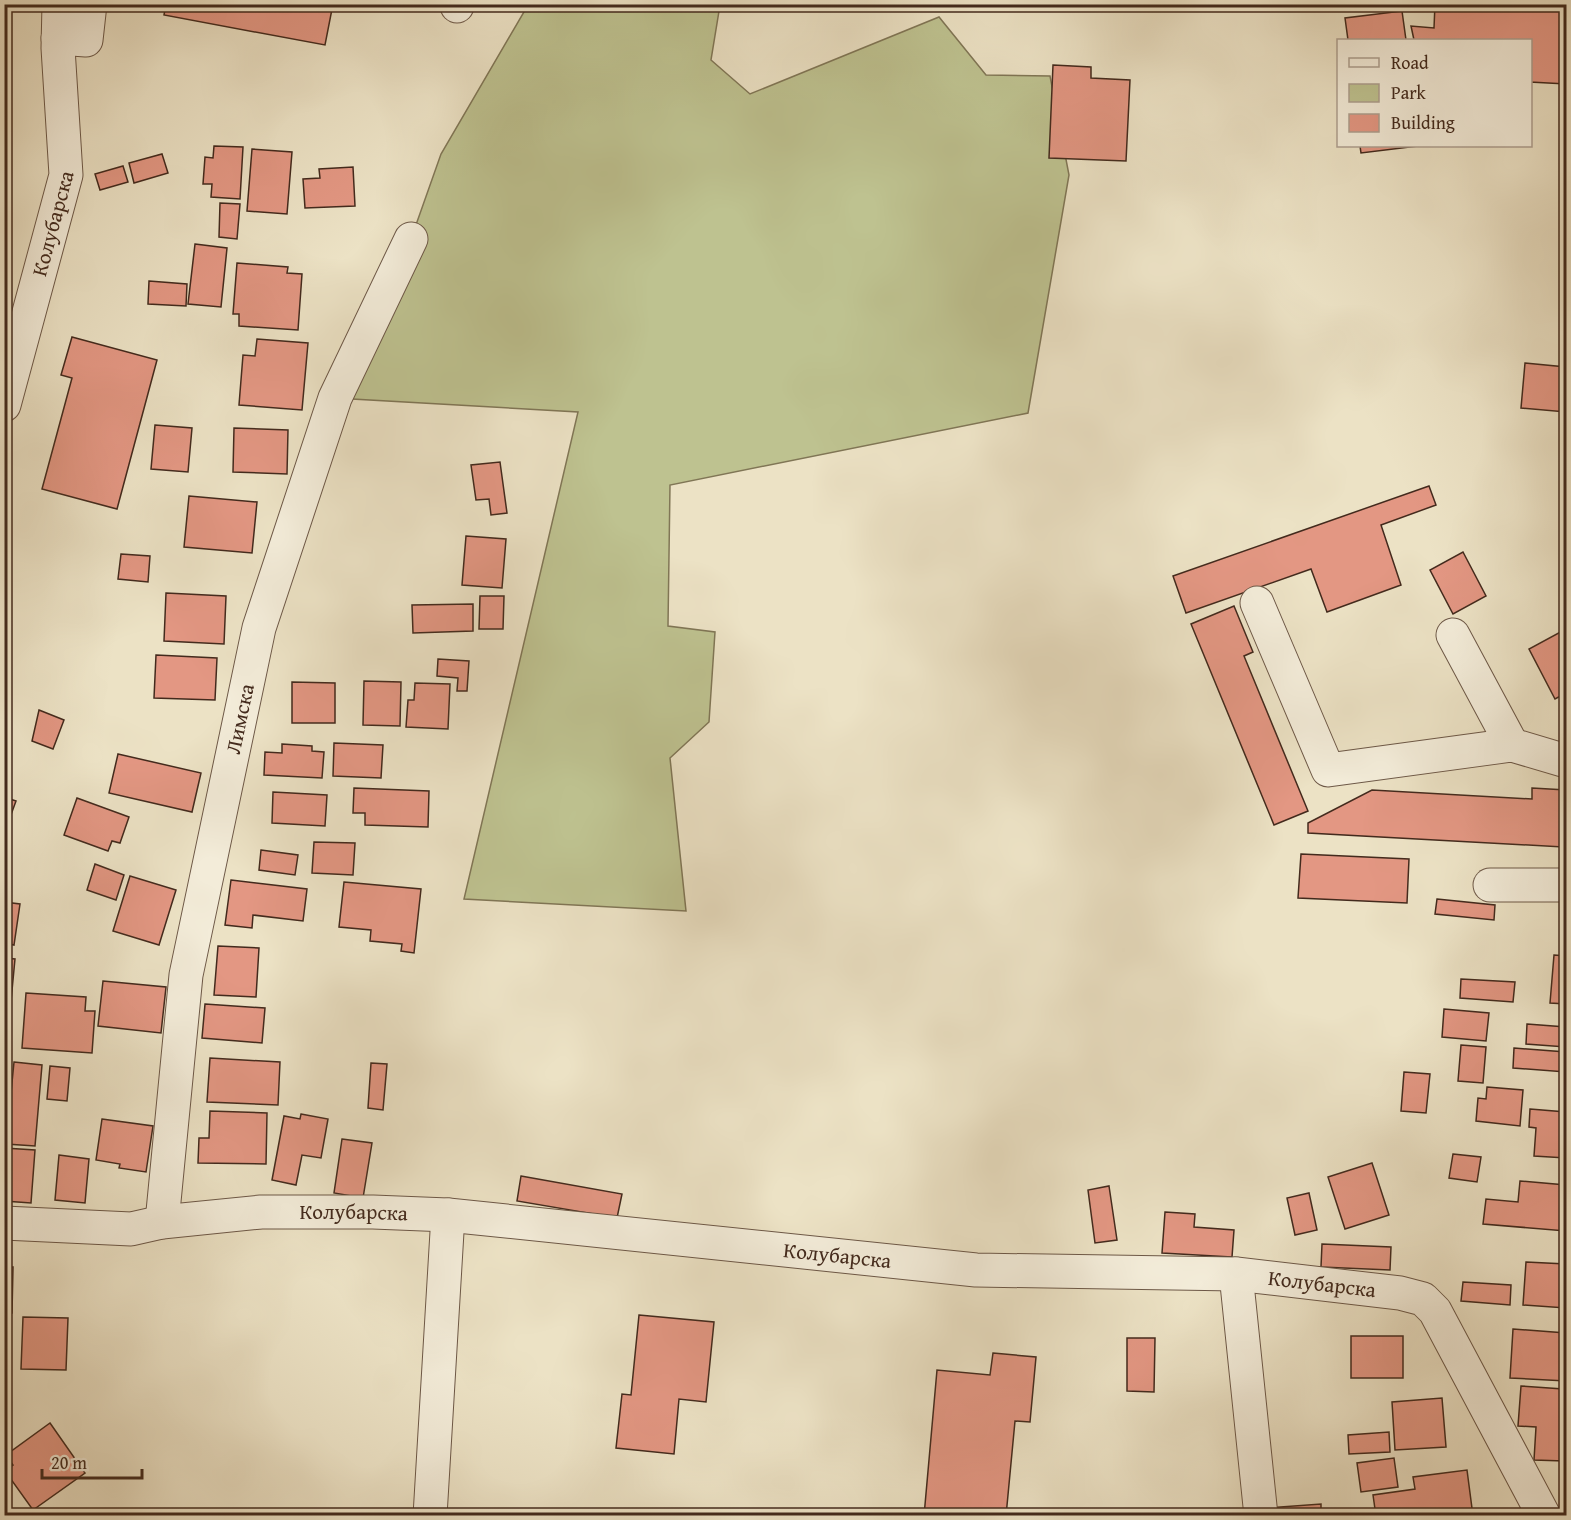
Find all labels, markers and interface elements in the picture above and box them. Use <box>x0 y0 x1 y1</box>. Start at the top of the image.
legend <box>1337 39 1532 147</box>
text: Road <box>1391 49 1429 76</box>
text: Park <box>1391 79 1427 106</box>
text: Building <box>1391 109 1455 136</box>
street label: Колубарска <box>23 167 82 280</box>
street label: Лимска <box>217 681 262 757</box>
street label: Колубарска <box>299 1196 408 1228</box>
street label: Колубарска <box>782 1234 893 1276</box>
street label: Колубарска <box>1267 1262 1378 1305</box>
scale bar <box>42 1442 142 1480</box>
text: 20 m <box>51 1449 87 1476</box>

